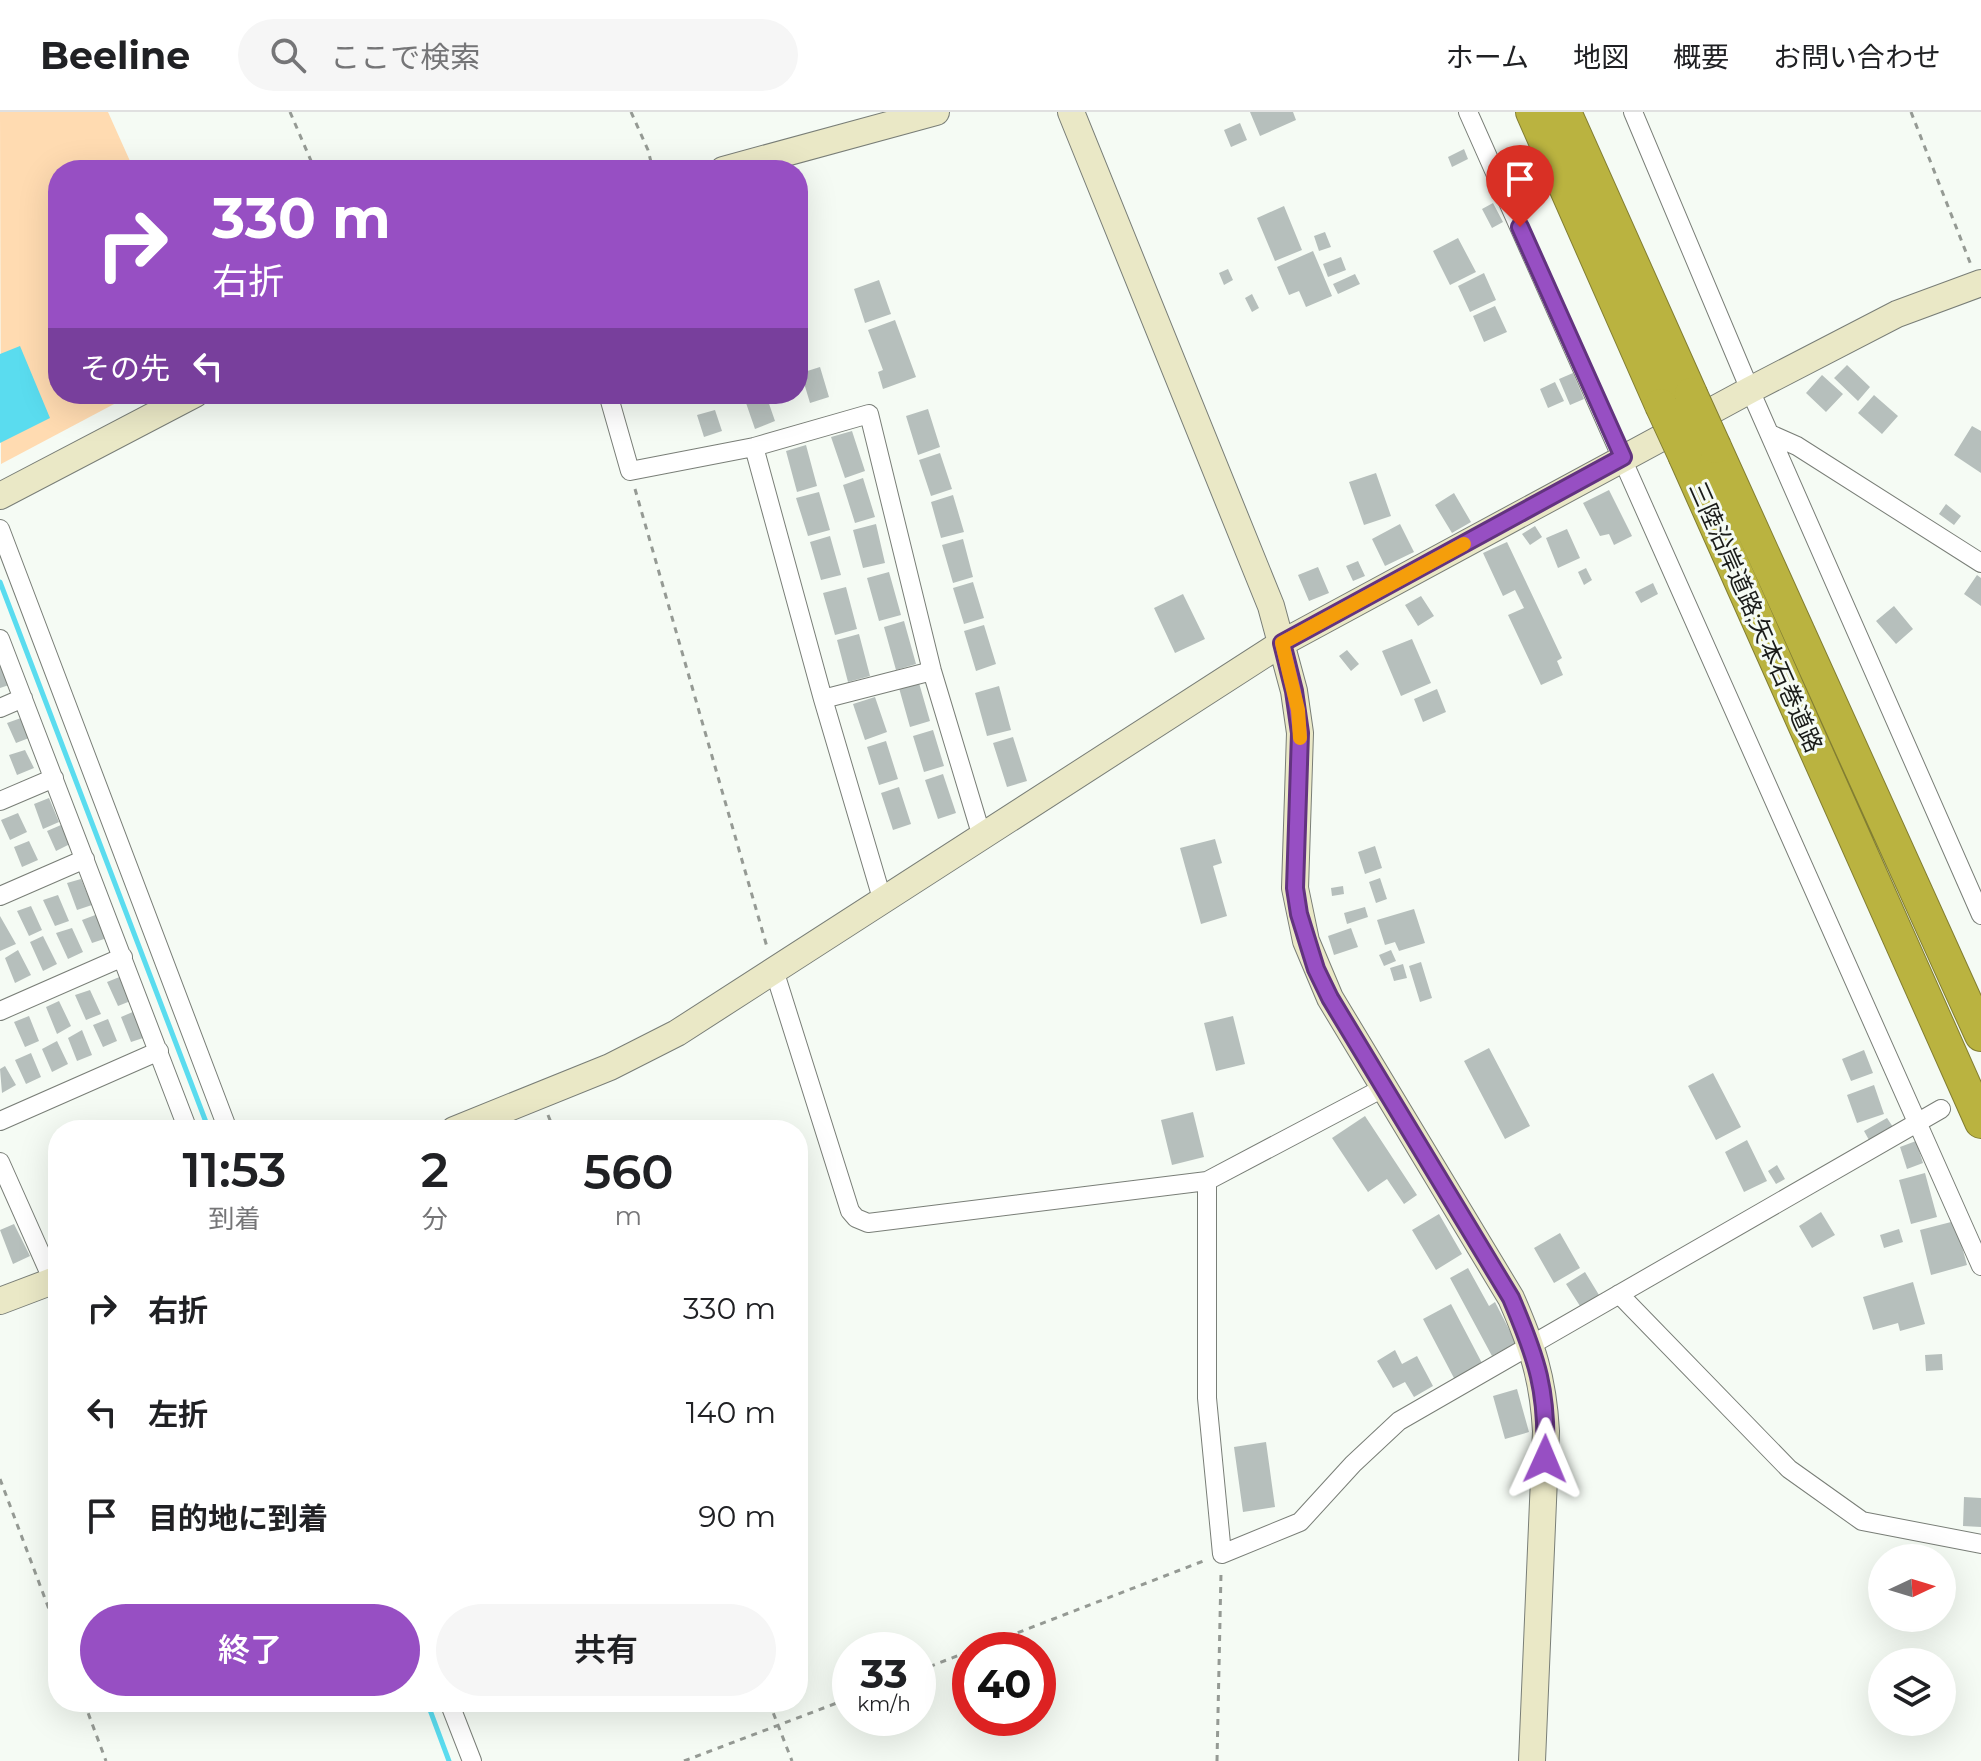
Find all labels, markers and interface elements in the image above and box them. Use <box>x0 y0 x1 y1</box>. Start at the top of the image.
search box <box>238 19 798 91</box>
text: Beeline <box>40 32 190 79</box>
icon: search <box>266 33 310 77</box>
text: ここで検索 <box>330 39 480 76</box>
text: ホーム <box>1446 40 1529 74</box>
text: 地図 <box>1573 40 1629 74</box>
text: 概要 <box>1673 40 1729 74</box>
text: お問い合わせ <box>1773 40 1941 74</box>
pin <box>1486 145 1554 227</box>
icon: arrive <box>1498 157 1542 201</box>
text: 330 m <box>212 184 391 252</box>
icon: right <box>80 192 184 296</box>
text: 右折 <box>212 259 284 303</box>
icon: left <box>186 344 230 388</box>
text: その先 <box>80 350 170 387</box>
street label: 三陸沿岸道路;矢本石巻道路 <box>1683 477 1829 757</box>
text: 11:53 <box>182 1141 286 1199</box>
text: 2 <box>421 1141 449 1199</box>
text: 560 <box>583 1143 674 1201</box>
text: m <box>615 1200 642 1232</box>
text: 到着 <box>208 1203 260 1235</box>
text: 分 <box>422 1203 448 1235</box>
icon: right <box>80 1286 124 1330</box>
text: 330 m <box>683 1290 776 1327</box>
text: 右折 <box>148 1292 208 1329</box>
icon: left <box>80 1390 124 1434</box>
text: 140 m <box>686 1394 776 1431</box>
text: 左折 <box>148 1396 208 1433</box>
position arrow <box>1503 1417 1587 1501</box>
icon: arrive <box>80 1494 124 1538</box>
text: 90 m <box>698 1498 776 1535</box>
text: 目的地に到着 <box>148 1500 328 1537</box>
north arrow <box>1868 1544 1956 1632</box>
map controls <box>1868 1544 1956 1736</box>
button: 終了 <box>80 1604 420 1696</box>
button: 共有 <box>436 1604 776 1696</box>
speed limit sign: 40 <box>952 1632 1056 1736</box>
button: layers <box>1868 1648 1956 1736</box>
text: 33 <box>860 1649 908 1698</box>
text: km/h <box>857 1692 911 1716</box>

